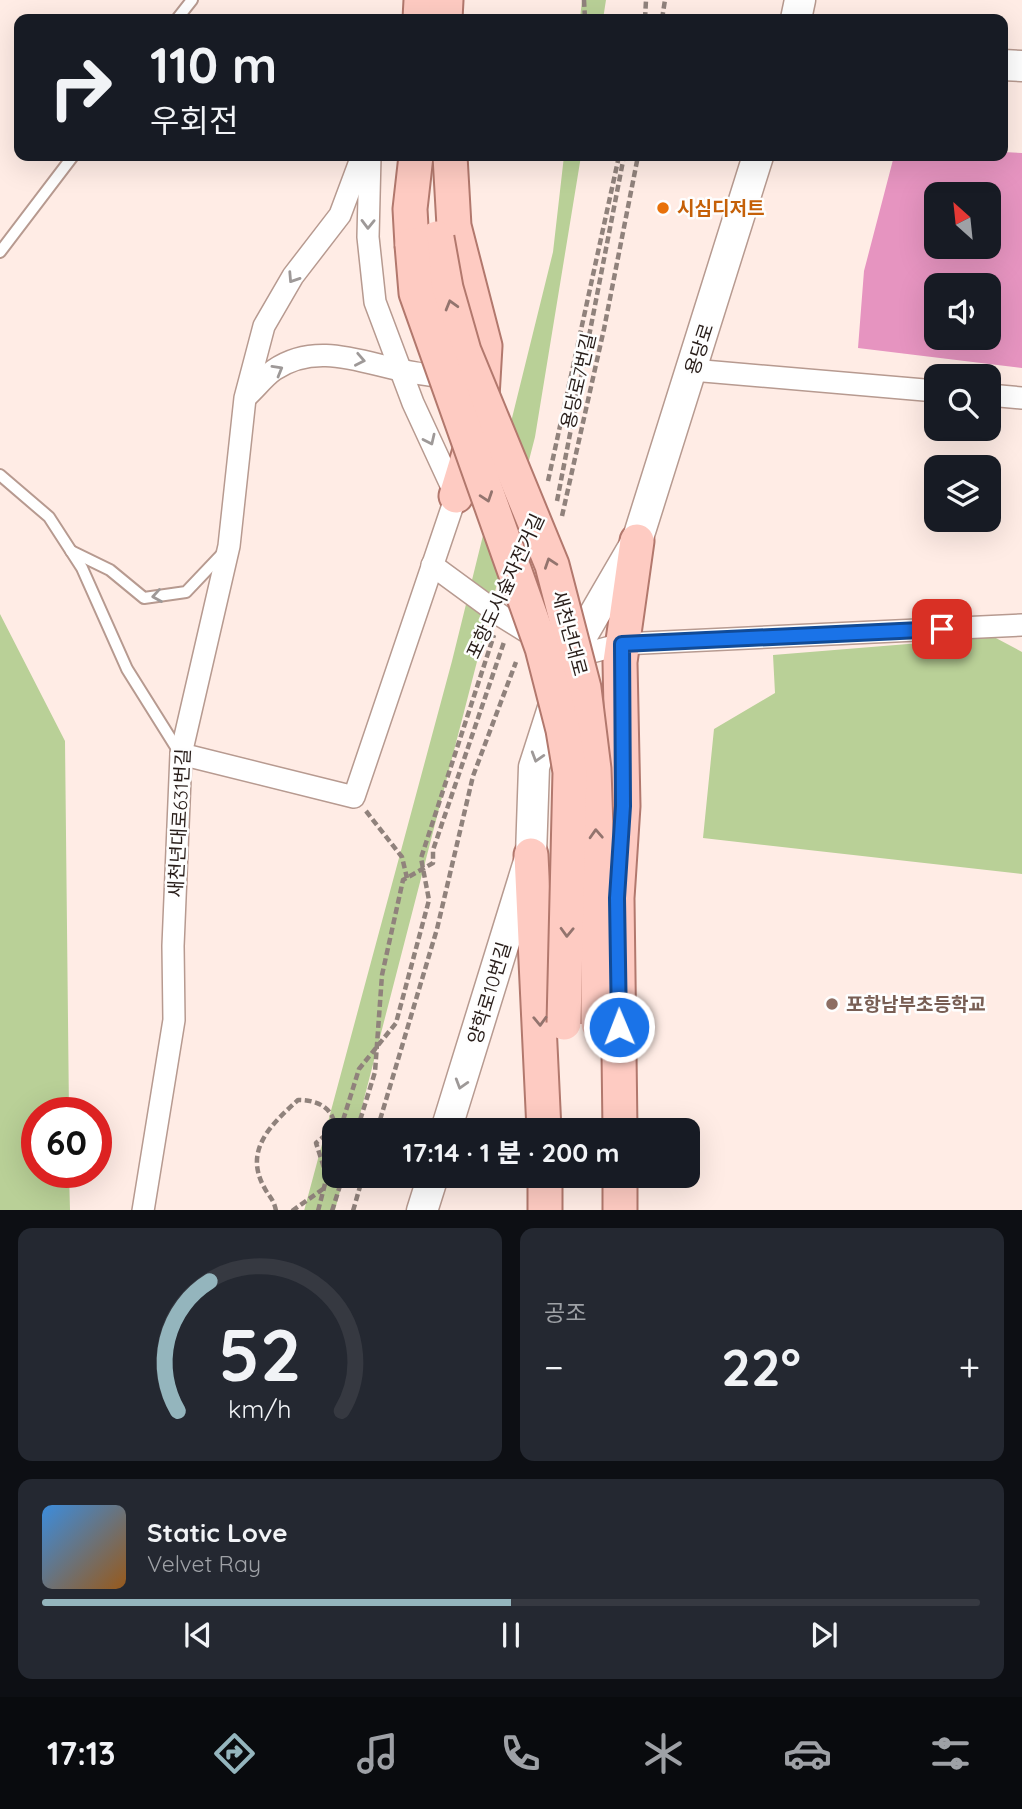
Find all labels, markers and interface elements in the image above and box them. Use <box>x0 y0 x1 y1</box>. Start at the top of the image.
text: 110 m <box>150 34 277 95</box>
icon: right <box>35 42 126 133</box>
text: 우회전 <box>150 100 238 140</box>
north arrow <box>924 182 1001 259</box>
map controls <box>924 182 1001 532</box>
place label: 시심디저트 <box>677 196 764 220</box>
marker: 시심디저트 <box>655 200 671 216</box>
one-way arrow <box>361 219 376 230</box>
one-way arrow <box>288 270 301 283</box>
button: sound <box>924 273 1001 350</box>
one-way arrow <box>445 299 459 311</box>
street label: 용당로 <box>679 320 719 378</box>
street label: 용당로7번길 <box>555 331 601 431</box>
one-way arrow <box>354 352 366 367</box>
button: search <box>924 364 1001 441</box>
one-way arrow <box>271 365 284 378</box>
one-way arrow <box>422 433 436 445</box>
button: layers <box>924 455 1001 532</box>
one-way arrow <box>479 490 493 502</box>
street label: 포항도시숲자전거길 <box>461 510 549 662</box>
one-way arrow <box>544 557 558 569</box>
one-way arrow <box>151 588 162 603</box>
street label: 새천년대로 <box>547 588 593 678</box>
pin <box>912 599 972 659</box>
icon: arrive <box>923 610 961 648</box>
street label: 새천년대로631번길 <box>163 748 195 898</box>
one-way arrow <box>531 751 546 763</box>
one-way arrow <box>588 828 603 839</box>
one-way arrow <box>560 926 575 937</box>
street label: 양학로10번길 <box>462 939 516 1047</box>
position arrow <box>582 990 656 1064</box>
place label: 포항남부초등학교 <box>846 992 986 1016</box>
marker: 포항남부초등학교 <box>824 996 840 1012</box>
one-way arrow <box>532 1016 547 1027</box>
one-way arrow <box>454 1078 469 1090</box>
speed limit sign: 60 <box>21 1097 112 1188</box>
text: 17:14 · 1 분 · 200 m <box>403 1136 619 1169</box>
text: 공조 <box>544 1298 586 1327</box>
text: 52 <box>218 1308 302 1399</box>
text: 22° <box>721 1334 801 1399</box>
text: − <box>544 1343 564 1391</box>
text: + <box>959 1343 980 1391</box>
text: km/h <box>228 1392 292 1423</box>
text: Static Love <box>147 1516 288 1549</box>
text: Velvet Ray <box>147 1549 261 1578</box>
icon: previous <box>179 1616 217 1654</box>
icon: pause <box>492 1616 530 1654</box>
icon: next <box>805 1616 843 1654</box>
icon: directions <box>210 1729 259 1778</box>
icon: music <box>353 1729 402 1778</box>
icon: phone <box>496 1729 545 1778</box>
icon: climate <box>639 1729 688 1778</box>
icon: car <box>783 1729 832 1778</box>
icon: filters <box>926 1729 975 1778</box>
text: 17:13 <box>47 1733 116 1773</box>

